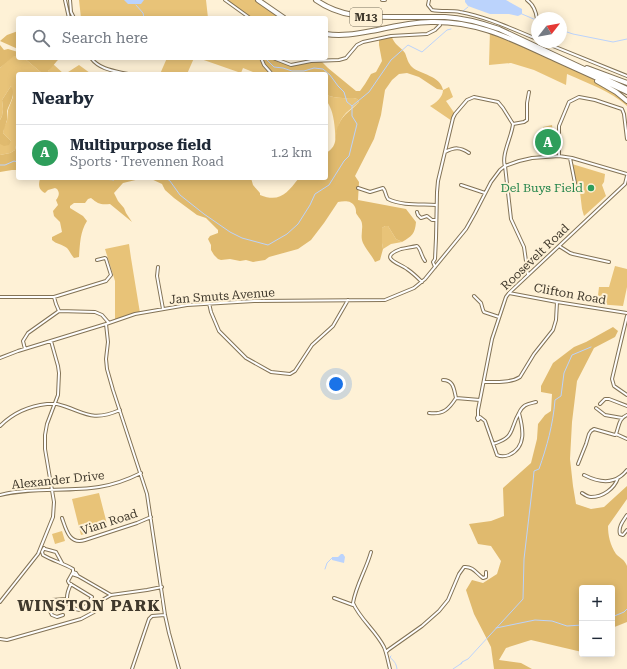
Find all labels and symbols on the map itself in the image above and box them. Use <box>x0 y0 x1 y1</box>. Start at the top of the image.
road number: M13 <box>350 8 382 26</box>
north arrow <box>531 12 567 48</box>
pin: A <box>535 127 561 157</box>
place label: Del Buys Field <box>500 181 583 195</box>
marker: Del Buys Field <box>586 183 596 193</box>
street label: Roosevelt Road <box>498 221 572 293</box>
street label: Clifton Road <box>533 281 607 307</box>
street label: Jan Smuts Avenue <box>169 285 276 307</box>
your location <box>326 374 346 394</box>
street label: Alexander Drive <box>11 468 106 492</box>
street label: Vian Road <box>79 506 140 538</box>
district label: WINSTON PARK <box>17 596 161 615</box>

